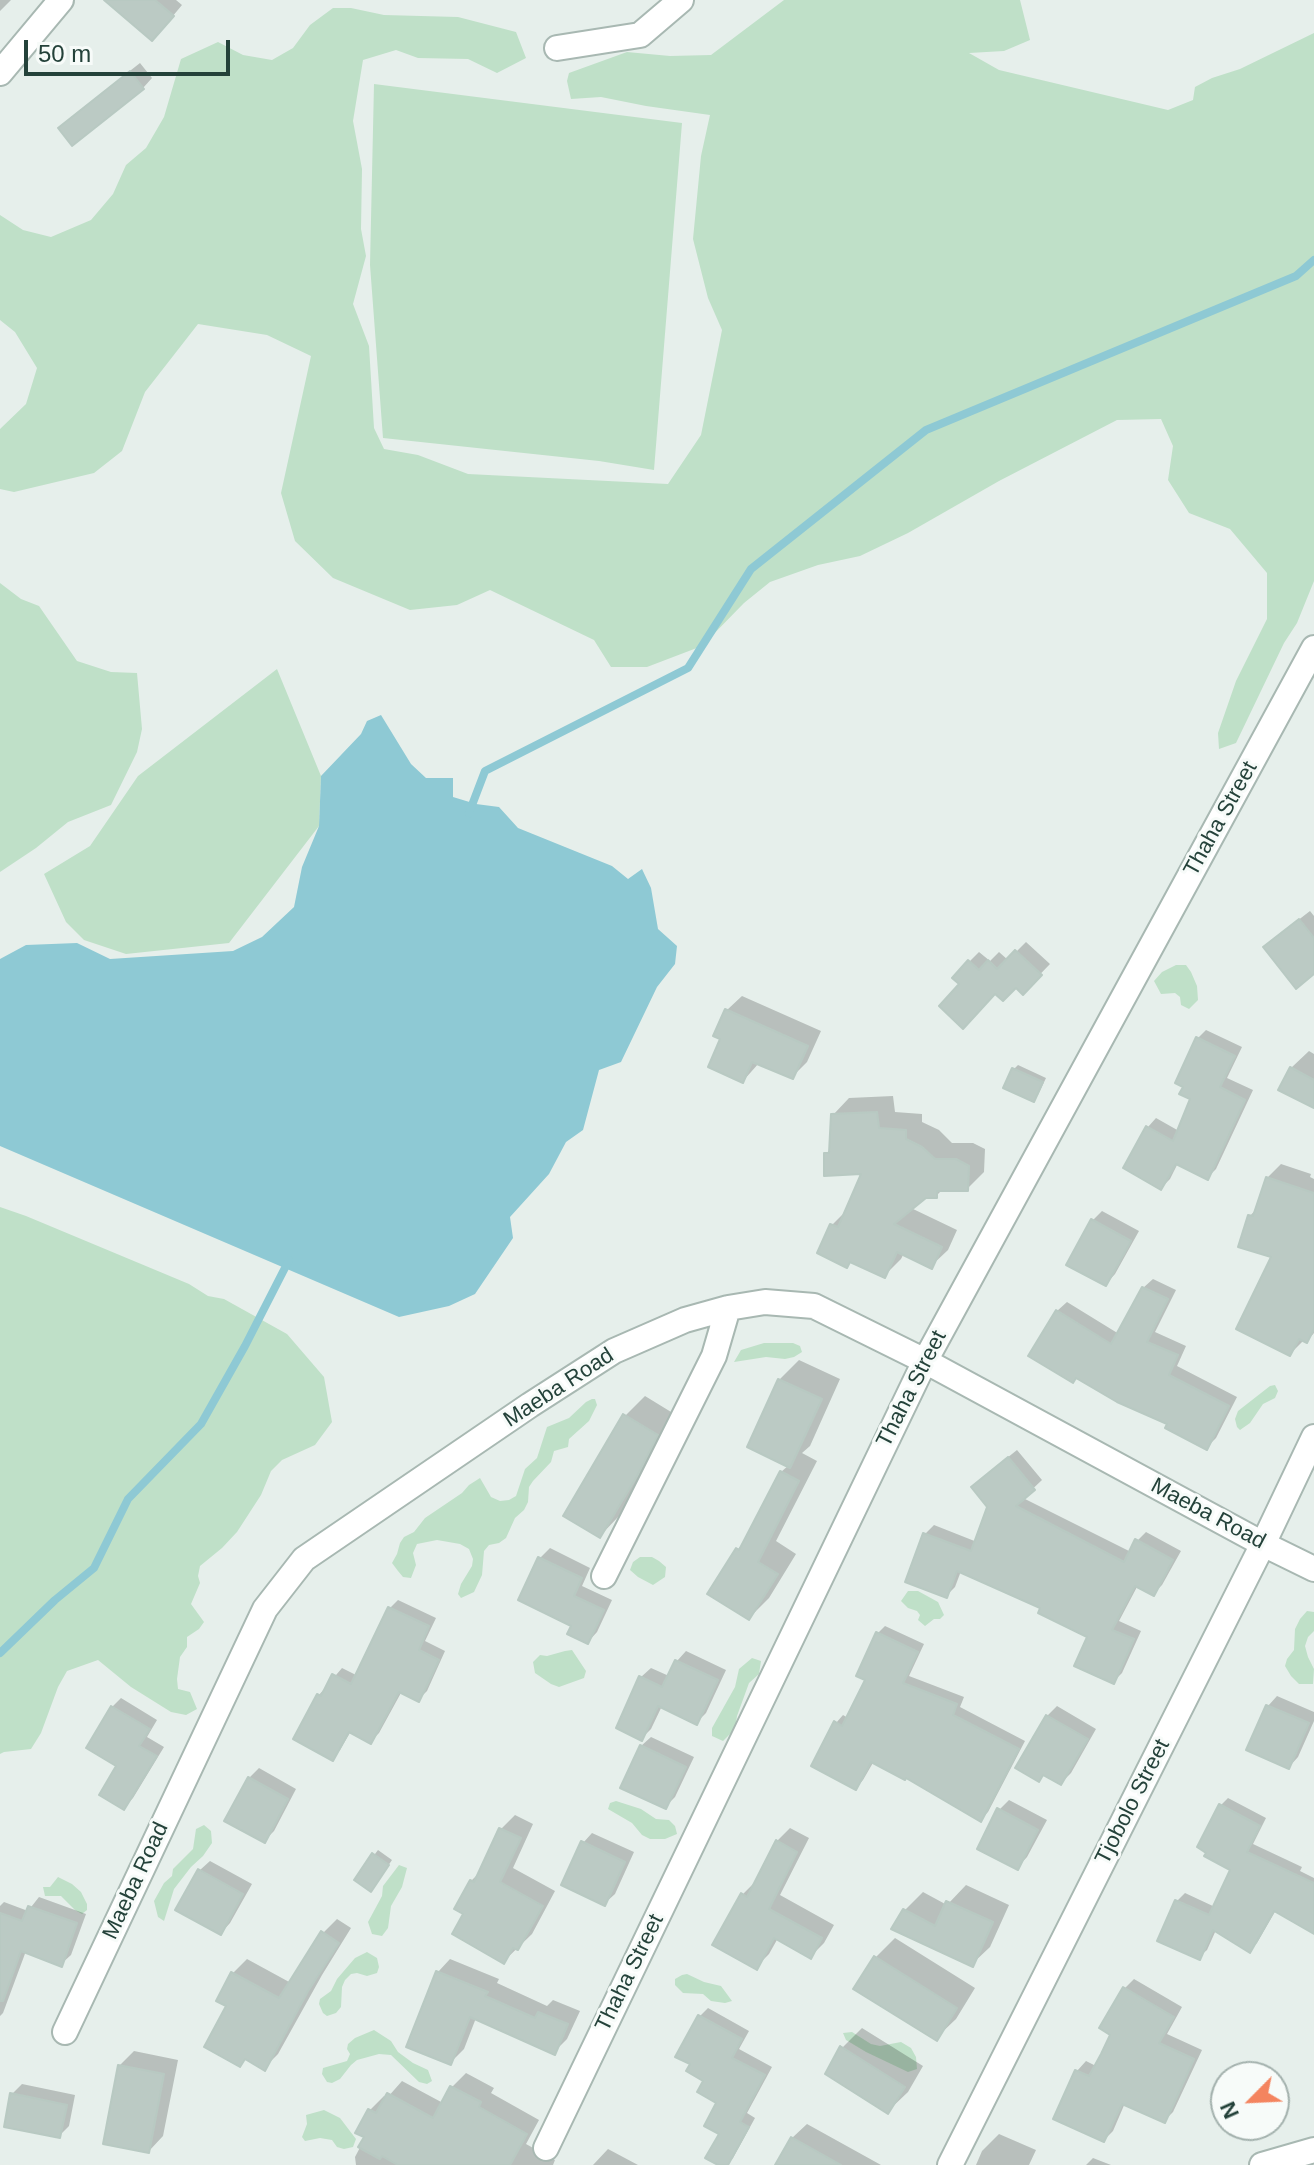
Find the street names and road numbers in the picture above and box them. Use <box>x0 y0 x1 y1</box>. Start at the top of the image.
street label: Thaha Street <box>1179 757 1263 881</box>
street label: Thaha Street <box>871 1326 953 1452</box>
street label: Maeba Road <box>499 1343 619 1433</box>
street label: Maeba Road <box>1146 1473 1270 1555</box>
street label: Tjobolo Street <box>1090 1735 1176 1869</box>
street label: Maeba Road <box>97 1818 175 1944</box>
street label: Thaha Street <box>590 1910 670 2036</box>

